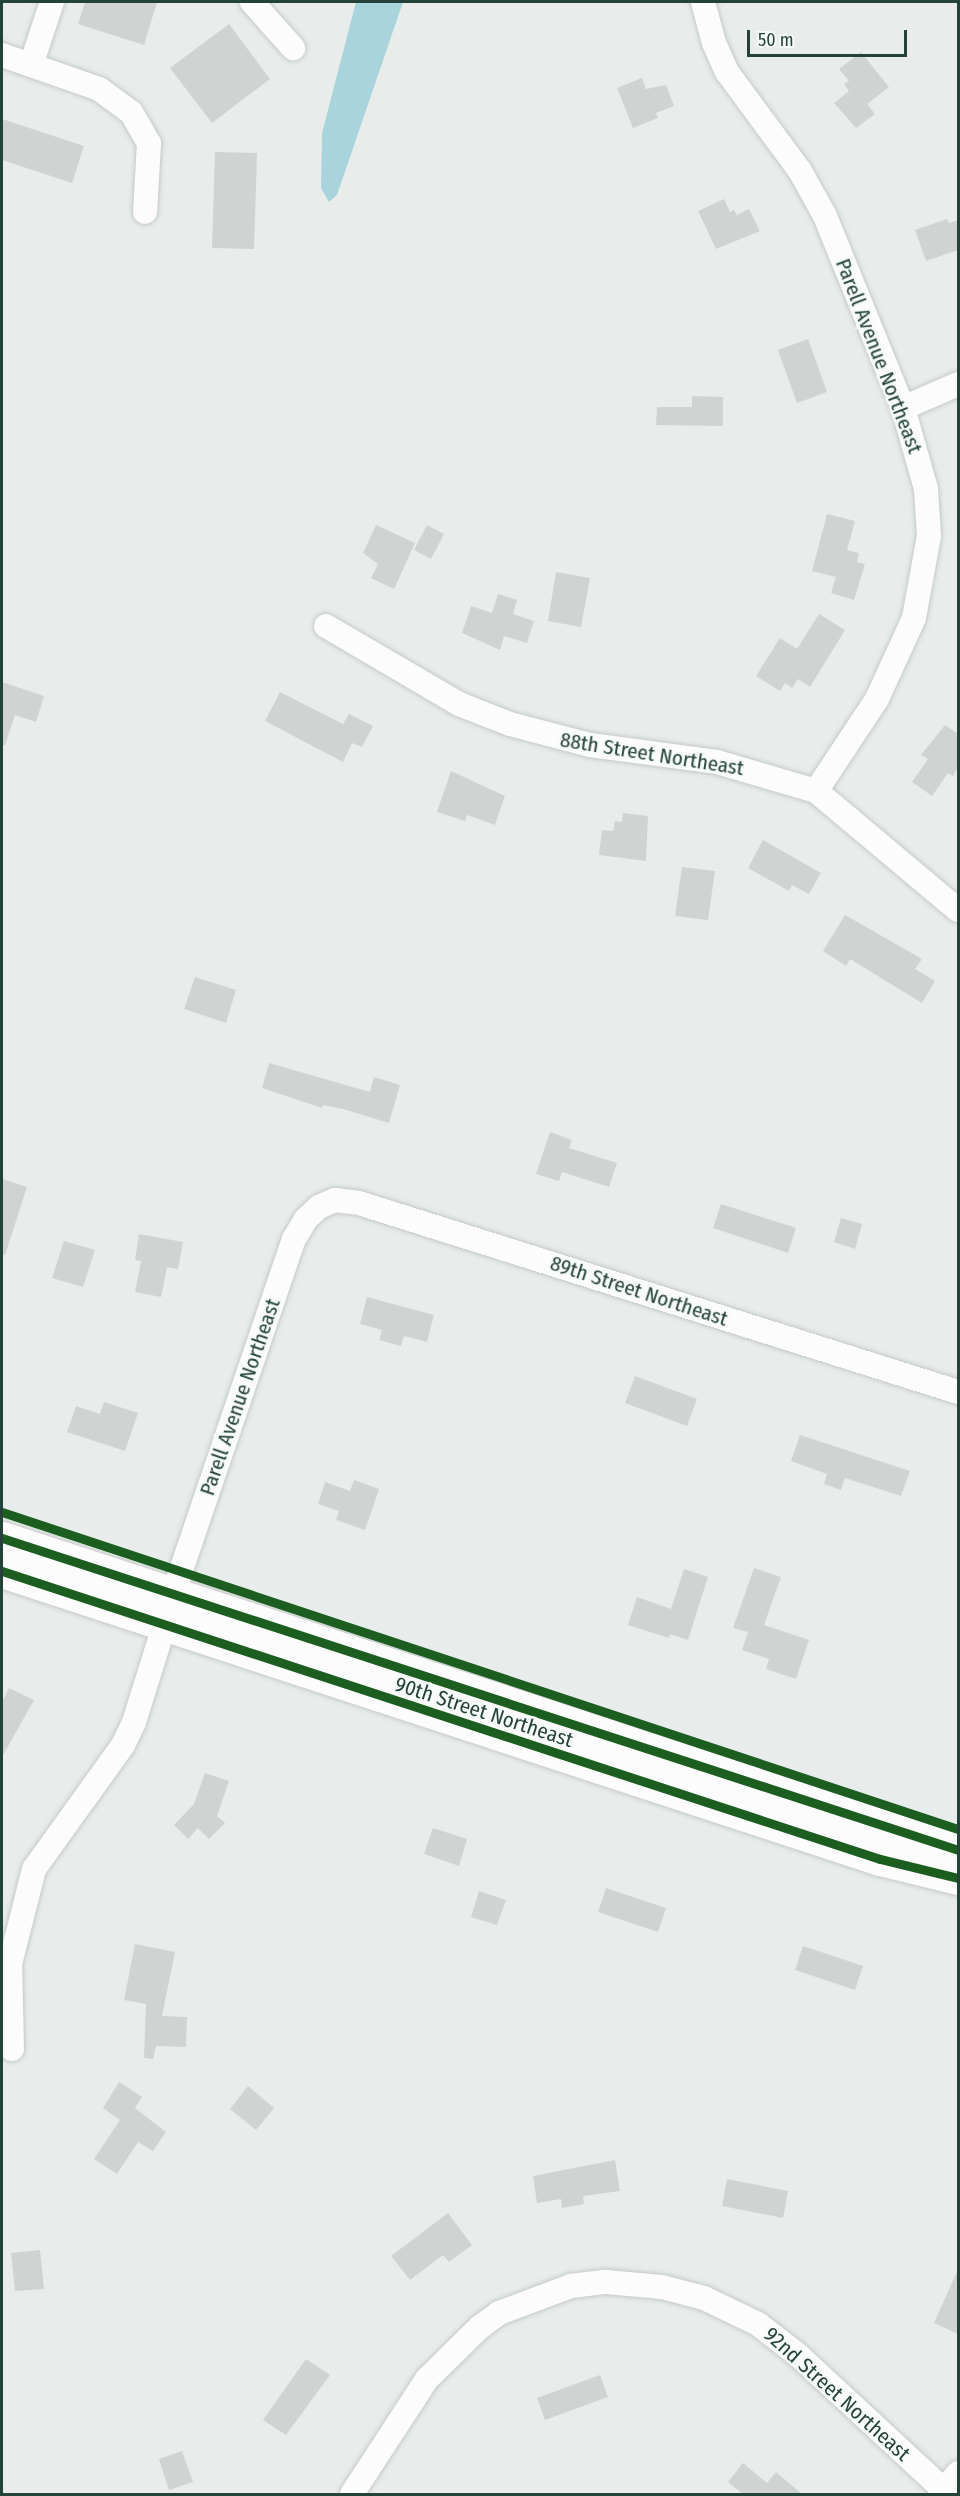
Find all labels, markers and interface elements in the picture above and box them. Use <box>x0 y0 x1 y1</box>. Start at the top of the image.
scale bar <box>750 18 910 56</box>
text: 50 m <box>758 29 794 51</box>
street label: Parell Avenue Northeast <box>830 255 928 457</box>
street label: 88th Street Northeast <box>558 727 746 781</box>
street label: 89th Street Northeast <box>547 1250 731 1332</box>
street label: Parell Avenue Northeast <box>194 1295 286 1499</box>
street label: 90th Street Northeast <box>392 1671 576 1753</box>
street label: 92nd Street Northeast <box>759 2322 915 2466</box>

